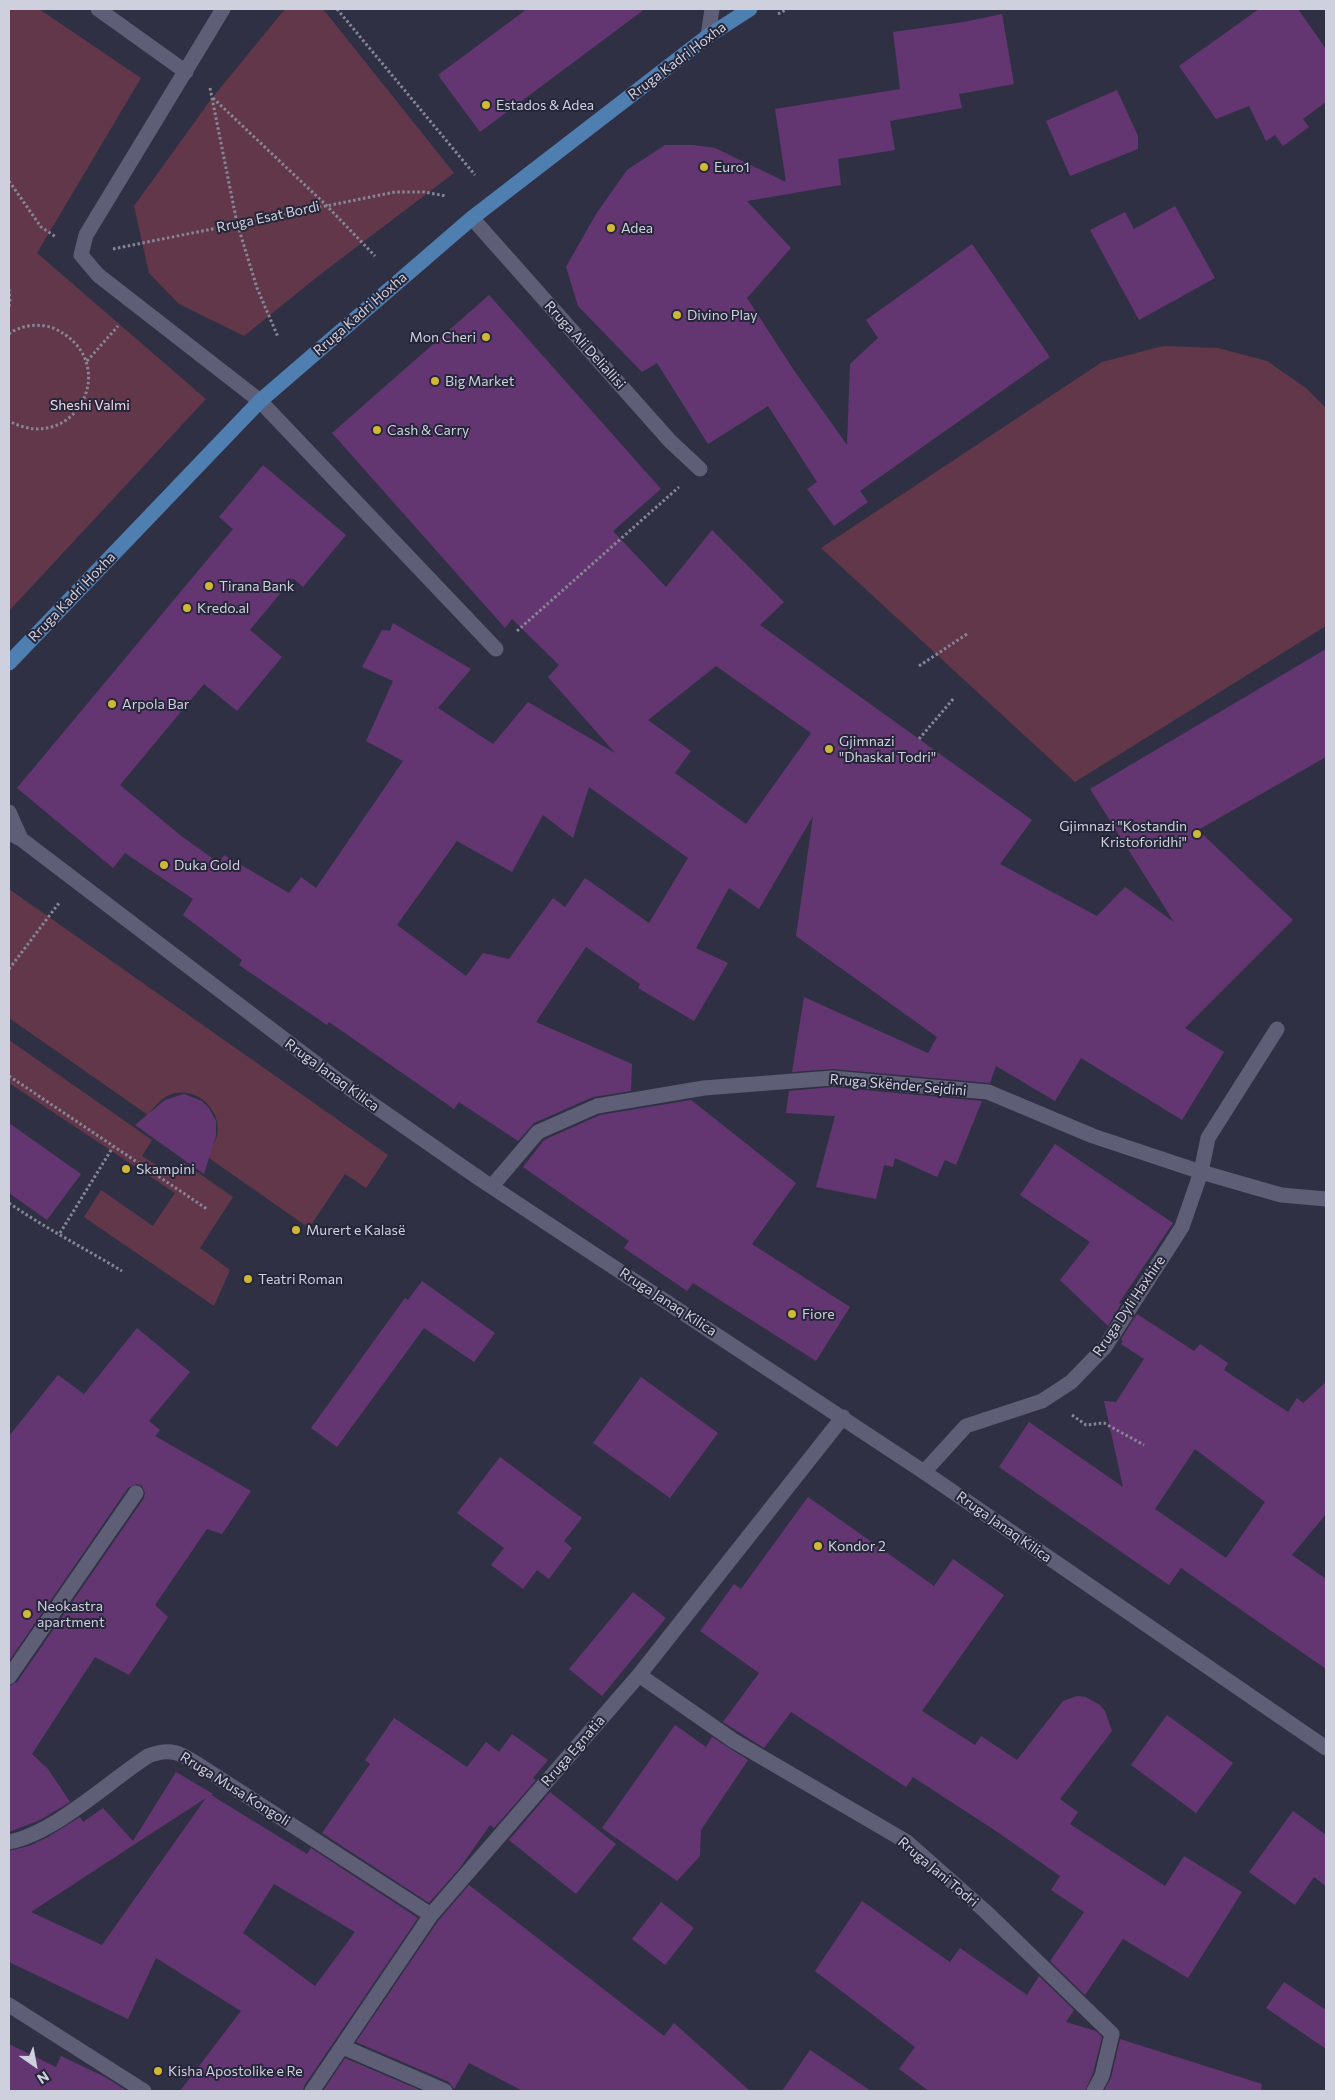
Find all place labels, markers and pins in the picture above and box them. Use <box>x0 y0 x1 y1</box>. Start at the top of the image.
place label: Estados & Adea <box>496 97 594 113</box>
marker: Estados & Adea <box>480 99 492 111</box>
place label: Euro1 <box>714 159 750 175</box>
marker: Euro1 <box>698 161 710 173</box>
place label: Adea <box>621 220 653 236</box>
marker: Adea <box>605 222 617 234</box>
place label: Divino Play <box>687 307 758 323</box>
marker: Divino Play <box>671 309 683 321</box>
place label: Mon Cheri <box>409 329 476 345</box>
marker: Mon Cheri <box>480 331 492 343</box>
place label: Big Market <box>445 373 514 389</box>
marker: Big Market <box>429 375 441 387</box>
place label: Cash & Carry <box>387 422 469 438</box>
marker: Cash & Carry <box>371 424 383 436</box>
place label: Tirana Bank <box>219 578 294 594</box>
marker: Tirana Bank <box>203 580 215 592</box>
place label: Kredo.al <box>197 600 249 616</box>
marker: Kredo.al <box>181 602 193 614</box>
place label: Arpola Bar <box>122 696 189 712</box>
marker: Arpola Bar <box>106 698 118 710</box>
place label: Gjimnazi "Dhaskal Todri" <box>839 733 936 766</box>
marker: Gjimnazi "Dhaskal Todri" <box>823 743 835 755</box>
place label: Gjimnazi "Kostandin Kristoforidhi" <box>1059 818 1187 850</box>
marker: Gjimnazi "Kostandin Kristoforidhi" <box>1191 828 1203 840</box>
place label: Duka Gold <box>174 857 240 873</box>
marker: Duka Gold <box>158 859 170 871</box>
place label: Skampini <box>136 1161 195 1177</box>
marker: Skampini <box>120 1163 132 1175</box>
place label: Murert e Kalasë <box>306 1222 405 1238</box>
marker: Murert e Kalasë <box>290 1224 302 1236</box>
place label: Teatri Roman <box>258 1271 343 1287</box>
marker: Teatri Roman <box>242 1273 254 1285</box>
place label: Fiore <box>802 1306 835 1322</box>
marker: Fiore <box>786 1308 798 1320</box>
place label: Kondor 2 <box>828 1538 886 1554</box>
marker: Kondor 2 <box>812 1540 824 1552</box>
place label: Neokastra apartment <box>37 1598 105 1630</box>
marker: Neokastra apartment <box>21 1608 33 1620</box>
place label: Kisha Apostolike e Re <box>168 2063 303 2079</box>
marker: Kisha Apostolike e Re <box>152 2065 164 2077</box>

